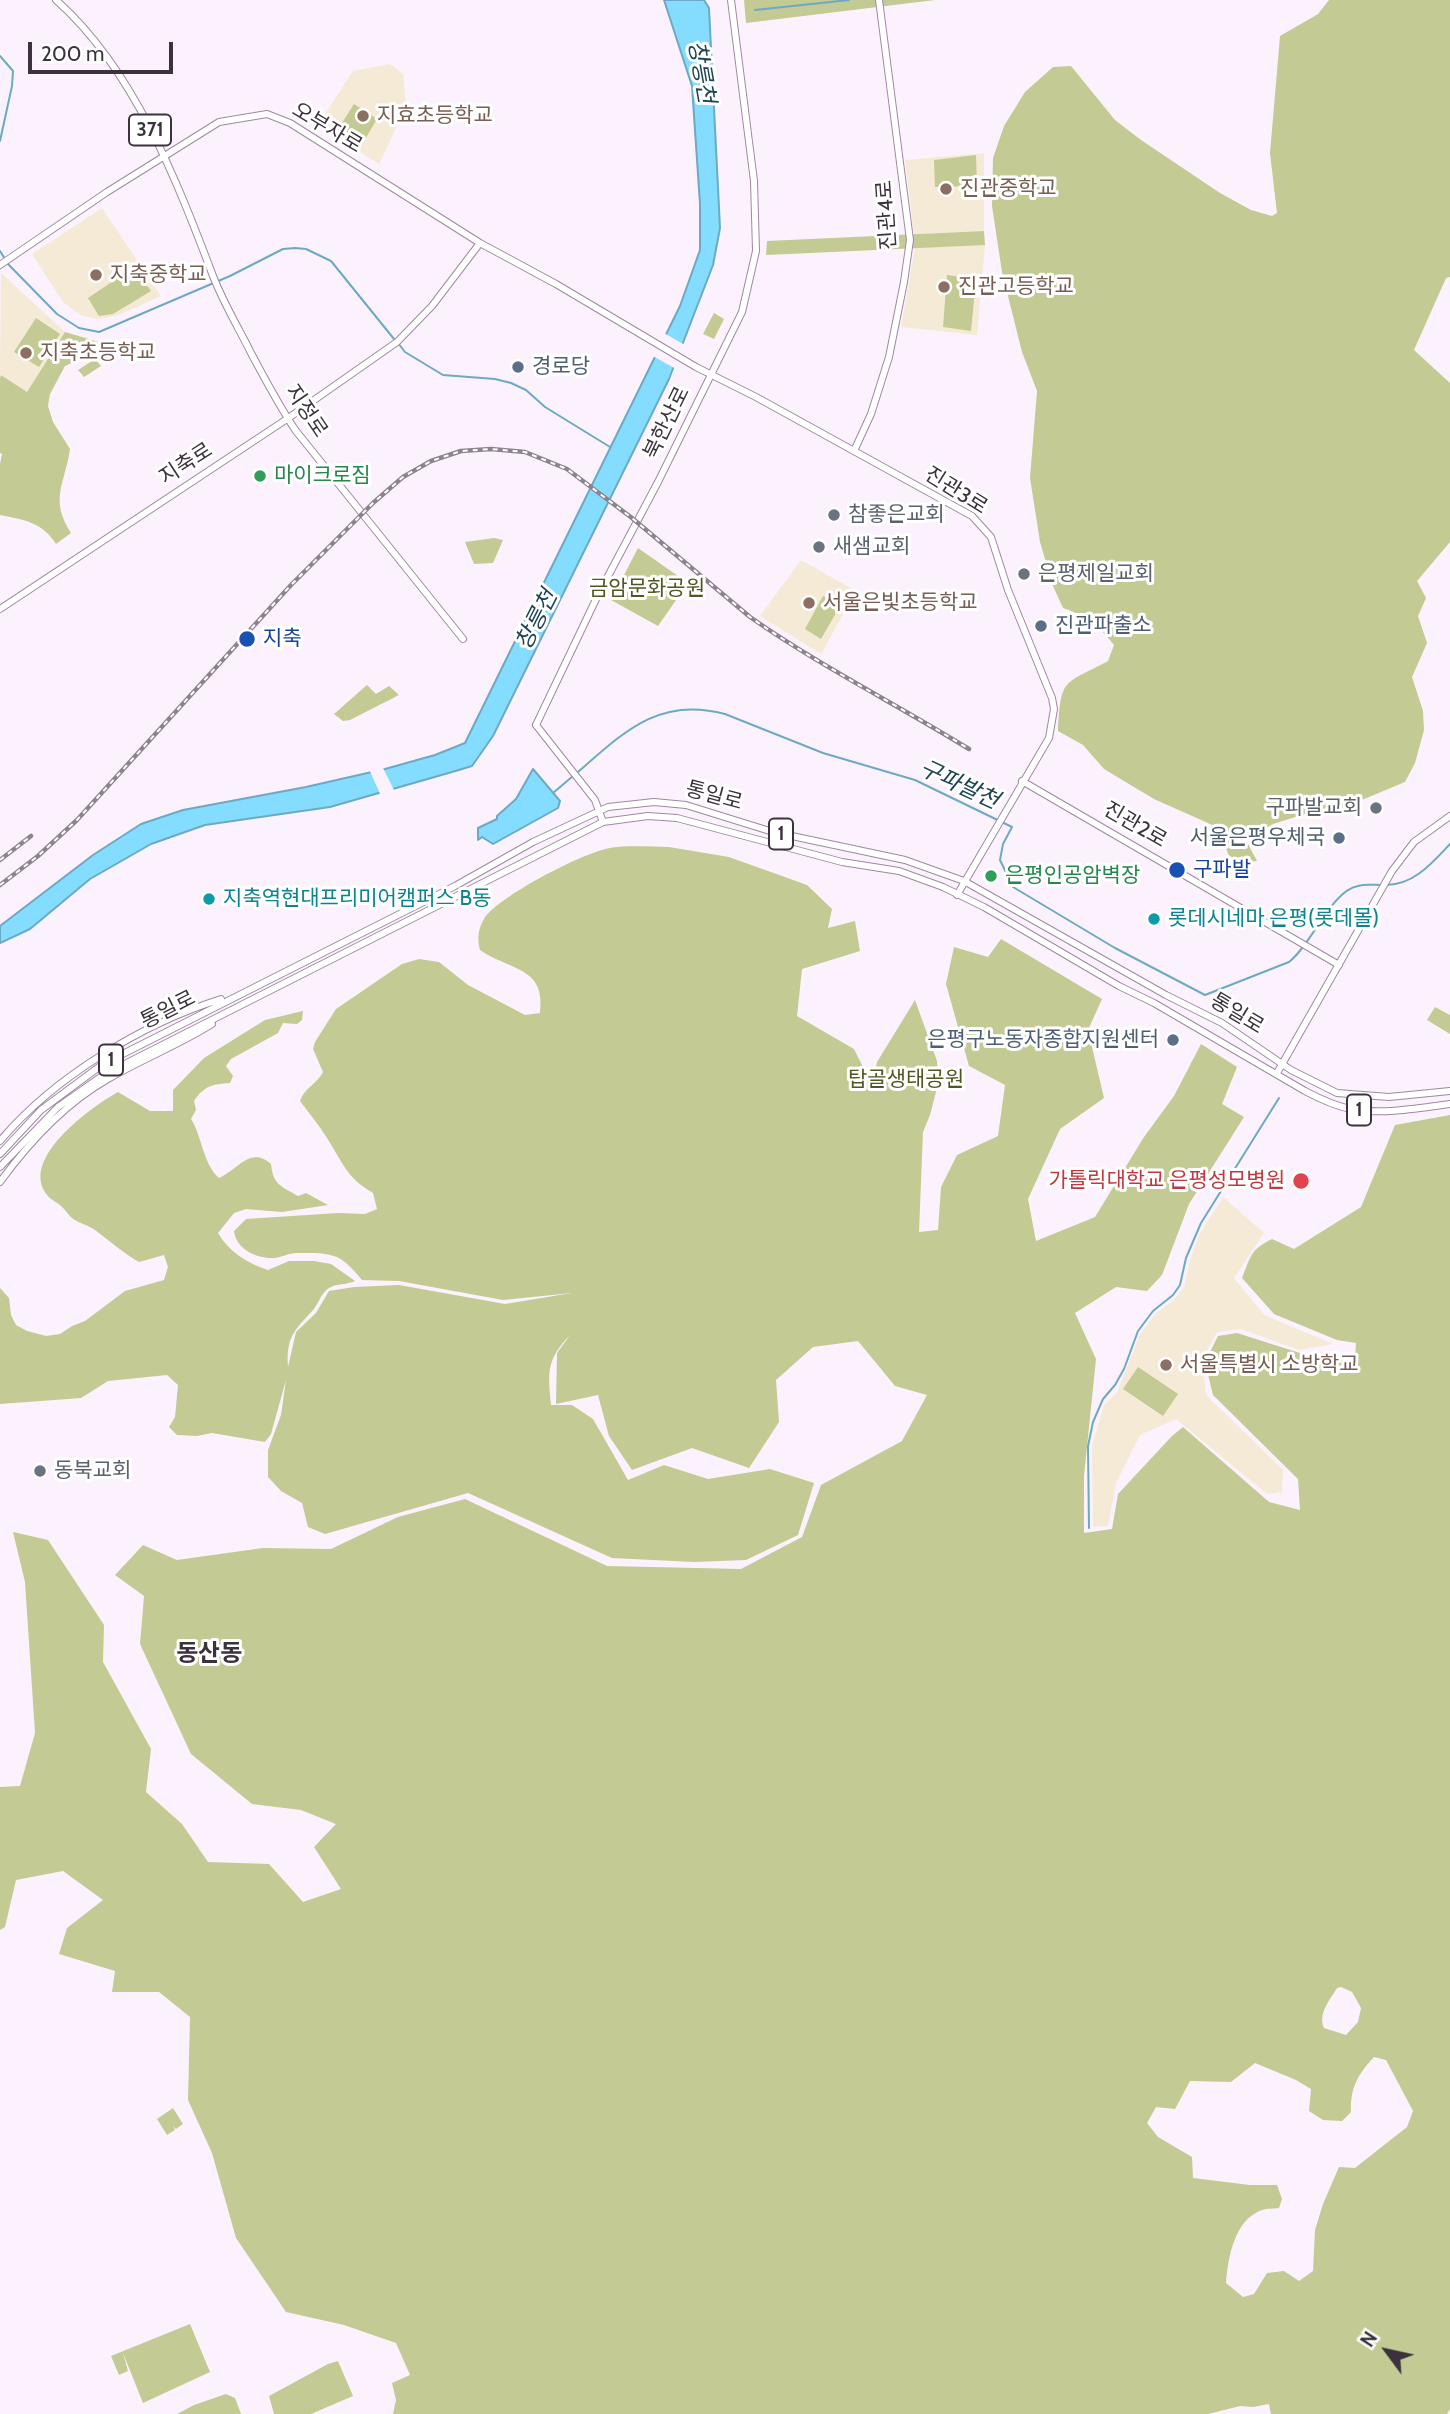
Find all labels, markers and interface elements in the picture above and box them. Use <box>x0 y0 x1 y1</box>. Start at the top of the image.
scale bar <box>32 28 177 72</box>
water label: 창릉천 <box>682 38 720 106</box>
text: 200 m <box>41 41 104 66</box>
street label: 오부자로 <box>287 97 367 159</box>
place label: 지효초등학교 <box>377 103 493 129</box>
marker: 지효초등학교 <box>355 108 371 124</box>
road number: 371 <box>129 114 171 146</box>
place label: 진관중학교 <box>960 176 1057 202</box>
street label: 진관4로 <box>872 179 902 251</box>
marker: 진관중학교 <box>938 181 954 197</box>
place label: 지축중학교 <box>110 262 207 288</box>
marker: 지축중학교 <box>88 267 104 283</box>
place label: 진관고등학교 <box>958 274 1074 300</box>
marker: 진관고등학교 <box>936 279 952 295</box>
place label: 지축초등학교 <box>40 340 156 366</box>
marker: 지축초등학교 <box>18 345 34 361</box>
place label: 경로당 <box>532 354 590 380</box>
marker: 경로당 <box>510 359 526 375</box>
street label: 지정로 <box>279 380 333 442</box>
street label: 북한산로 <box>639 383 695 463</box>
street label: 지축로 <box>155 438 217 490</box>
street label: 진관3로 <box>920 462 992 520</box>
place label: 마이크로짐 <box>274 463 371 489</box>
marker: 마이크로짐 <box>252 468 268 484</box>
place label: 참좋은교회 <box>848 502 945 528</box>
marker: 참좋은교회 <box>826 507 842 523</box>
place label: 새샘교회 <box>833 534 910 560</box>
marker: 새샘교회 <box>811 539 827 555</box>
place label: 은평제일교회 <box>1038 561 1154 587</box>
marker: 은평제일교회 <box>1016 566 1032 582</box>
park label: 금암문화공원 <box>589 576 705 602</box>
water label: 창릉천 <box>510 585 564 655</box>
place label: 서울은빛초등학교 <box>823 590 978 616</box>
marker: 서울은빛초등학교 <box>801 595 817 611</box>
place label: 진관파출소 <box>1055 613 1152 639</box>
marker: 진관파출소 <box>1033 618 1049 634</box>
place label: 지축 <box>263 626 302 652</box>
marker: 지축 <box>237 629 257 649</box>
water label: 구파발천 <box>915 755 1003 815</box>
street label: 통일로 <box>683 776 745 816</box>
place label: 구파발교회 <box>1265 795 1362 821</box>
street label: 진관2로 <box>1099 797 1171 853</box>
marker: 구파발교회 <box>1368 800 1384 816</box>
road number: 1 <box>769 818 793 849</box>
place label: 서울은평우체국 <box>1190 825 1325 851</box>
marker: 서울은평우체국 <box>1331 830 1347 846</box>
place label: 구파발 <box>1193 857 1251 883</box>
marker: 구파발 <box>1167 860 1187 880</box>
place label: 은평인공암벽장 <box>1005 863 1140 889</box>
marker: 은평인공암벽장 <box>983 868 999 884</box>
place label: 지축역현대프리미어캠퍼스 B동 <box>223 886 491 912</box>
marker: 지축역현대프리미어캠퍼스 B동 <box>201 891 217 907</box>
place label: 롯데시네마 은평(롯데몰) <box>1168 906 1379 932</box>
marker: 롯데시네마 은평(롯데몰) <box>1146 911 1162 927</box>
street label: 통일로 <box>136 986 200 1034</box>
street label: 통일로 <box>1206 988 1268 1040</box>
place label: 은평구노동자종합지원센터 <box>927 1027 1159 1053</box>
marker: 은평구노동자종합지원센터 <box>1165 1032 1181 1048</box>
road number: 1 <box>99 1044 123 1076</box>
park label: 탑골생태공원 <box>848 1067 964 1093</box>
road number: 1 <box>1347 1094 1371 1126</box>
place label: 가톨릭대학교 은평성모병원 <box>1048 1168 1285 1194</box>
marker: 가톨릭대학교 은평성모병원 <box>1291 1171 1311 1191</box>
place label: 서울특별시 소방학교 <box>1180 1352 1359 1378</box>
marker: 서울특별시 소방학교 <box>1158 1357 1174 1373</box>
place label: 동북교회 <box>54 1458 131 1484</box>
marker: 동북교회 <box>32 1463 48 1479</box>
district label: 동산동 <box>176 1640 242 1668</box>
north arrow <box>1352 2316 1422 2386</box>
text: N <box>1356 2327 1382 2351</box>

